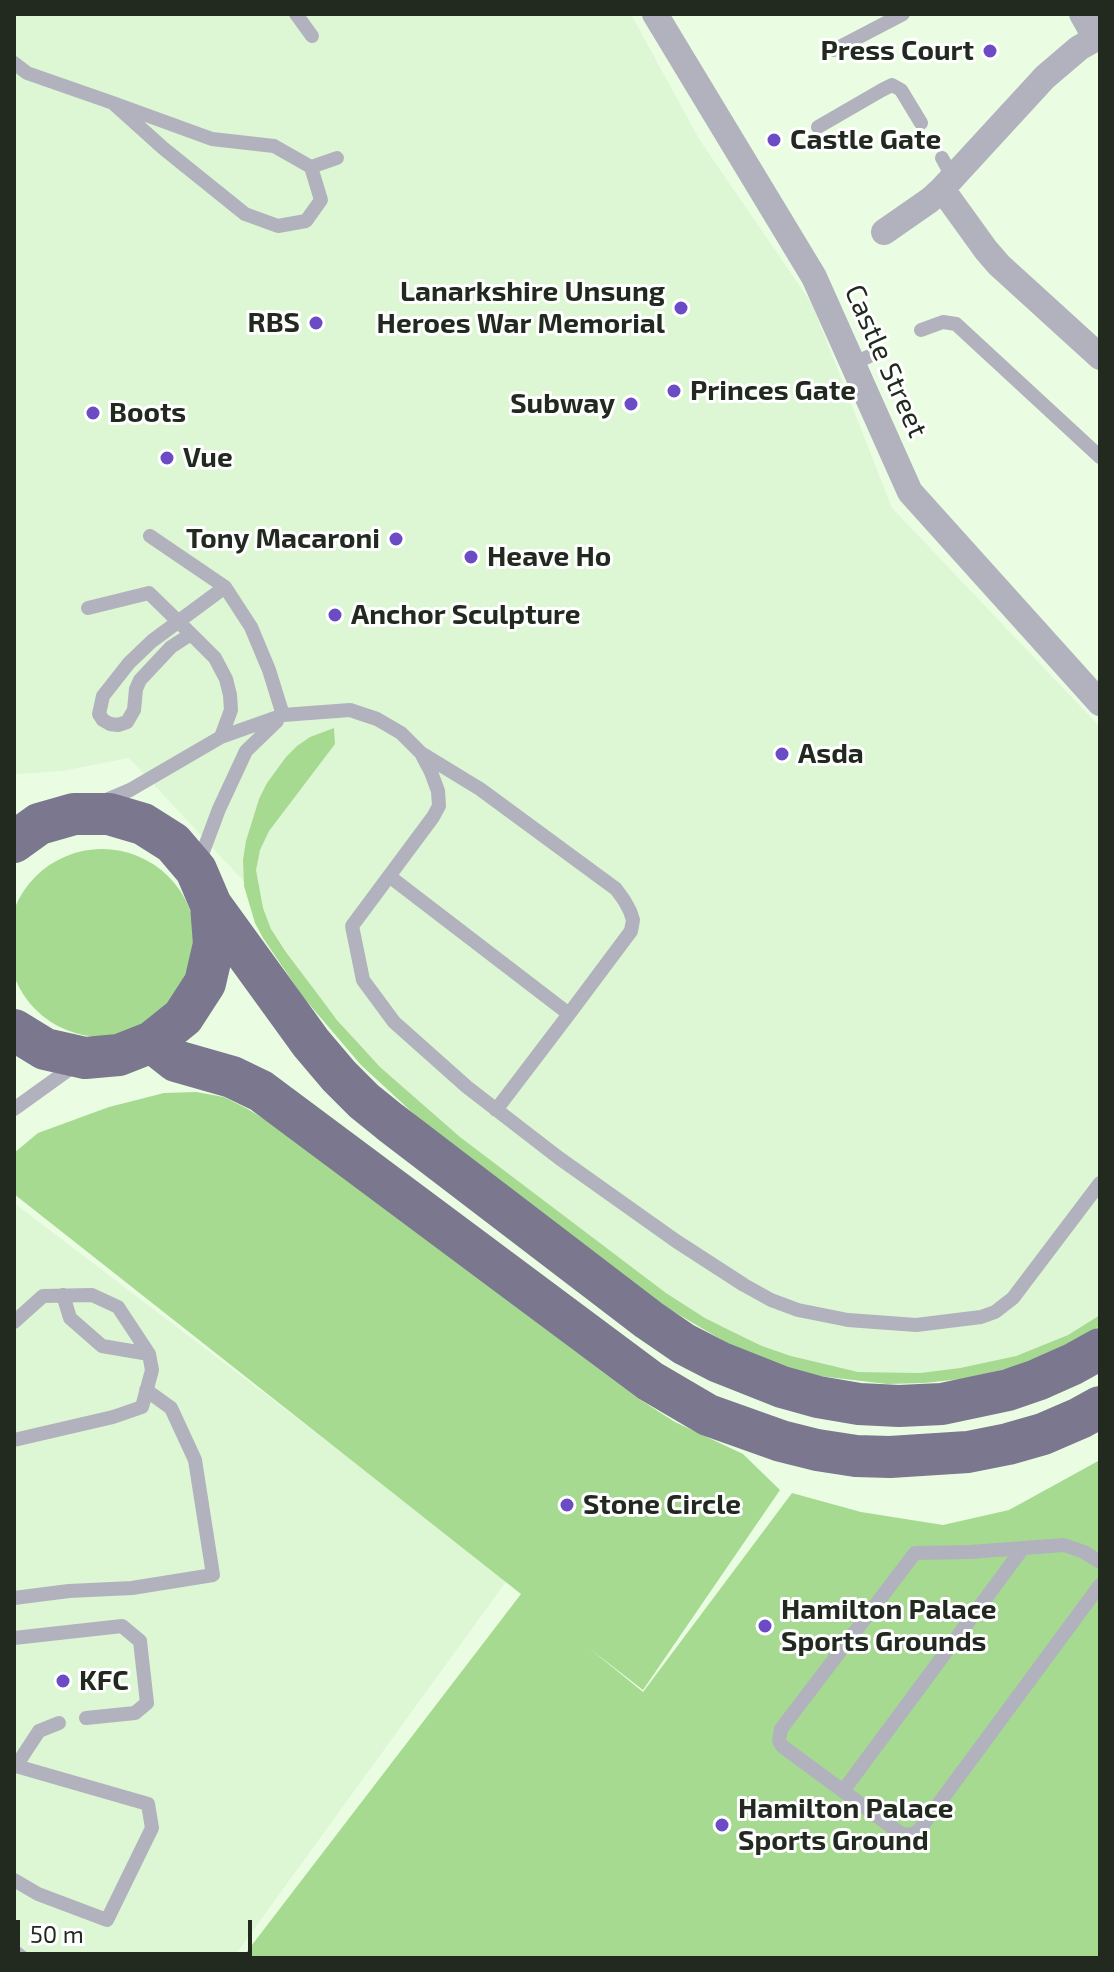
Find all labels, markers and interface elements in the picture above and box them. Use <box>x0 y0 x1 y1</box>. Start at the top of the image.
place label: Press Court <box>820 34 974 68</box>
marker: Press Court <box>981 42 999 60</box>
place label: Castle Gate <box>790 123 941 157</box>
marker: Castle Gate <box>765 131 783 149</box>
place label: Lanarkshire Unsung Heroes War Memorial <box>377 275 665 341</box>
street label: Castle Street <box>837 279 935 443</box>
marker: Lanarkshire Unsung Heroes War Memorial <box>672 299 690 317</box>
place label: RBS <box>248 306 300 340</box>
marker: RBS <box>307 314 325 332</box>
place label: Princes Gate <box>690 374 856 408</box>
marker: Princes Gate <box>665 382 683 400</box>
place label: Subway <box>510 387 615 421</box>
marker: Subway <box>622 395 640 413</box>
place label: Boots <box>109 396 186 430</box>
marker: Boots <box>84 404 102 422</box>
place label: Vue <box>183 441 233 475</box>
marker: Vue <box>158 449 176 467</box>
place label: Tony Macaroni <box>186 522 380 556</box>
marker: Tony Macaroni <box>387 530 405 548</box>
place label: Heave Ho <box>487 540 611 574</box>
marker: Heave Ho <box>462 548 480 566</box>
place label: Anchor Sculpture <box>351 598 581 632</box>
marker: Anchor Sculpture <box>326 606 344 624</box>
place label: Asda <box>798 737 864 771</box>
marker: Asda <box>773 745 791 763</box>
place label: Stone Circle <box>583 1488 741 1522</box>
marker: Stone Circle <box>558 1496 576 1514</box>
place label: Hamilton Palace Sports Grounds <box>781 1593 997 1659</box>
marker: Hamilton Palace Sports Grounds <box>756 1617 774 1635</box>
place label: KFC <box>79 1664 129 1698</box>
marker: KFC <box>54 1672 72 1690</box>
place label: Hamilton Palace Sports Ground <box>738 1792 954 1858</box>
marker: Hamilton Palace Sports Ground <box>713 1816 731 1834</box>
scale bar <box>20 1904 256 1954</box>
text: 50 m <box>30 1919 84 1948</box>

